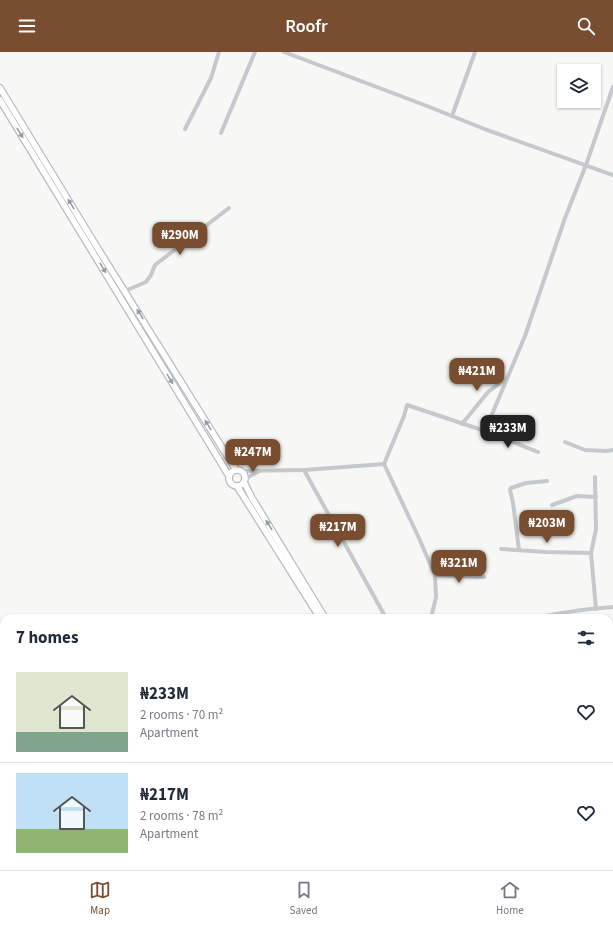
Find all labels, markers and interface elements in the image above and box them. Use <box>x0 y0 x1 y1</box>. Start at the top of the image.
text: Roofr <box>285 14 328 39</box>
icon: menu <box>16 15 38 37</box>
icon: search <box>575 15 597 37</box>
map controls <box>557 64 601 108</box>
button: layers <box>557 64 601 108</box>
one-way arrow <box>17 127 24 139</box>
one-way arrow <box>67 198 74 210</box>
pin: ₦290M <box>152 222 208 256</box>
text: ₦290M <box>161 226 199 244</box>
one-way arrow <box>99 262 106 274</box>
one-way arrow <box>136 309 143 320</box>
pin: ₦421M <box>449 358 505 392</box>
text: ₦421M <box>458 362 496 380</box>
one-way arrow <box>167 373 174 385</box>
pin: ₦233M <box>480 415 536 449</box>
one-way arrow <box>205 419 212 431</box>
text: ₦233M <box>489 419 527 437</box>
pin: ₦247M <box>225 439 281 473</box>
text: ₦247M <box>234 443 272 461</box>
pin: ₦203M <box>519 510 575 544</box>
pin: ₦217M <box>310 514 366 548</box>
text: ₦203M <box>528 514 566 532</box>
text: ₦217M <box>319 518 357 536</box>
one-way arrow <box>265 519 272 531</box>
pin: ₦321M <box>431 550 487 584</box>
text: ₦321M <box>440 554 478 572</box>
text: 7 homes <box>16 626 78 650</box>
icon: filters <box>575 627 597 649</box>
text: ₦233M <box>140 682 189 706</box>
icon: home <box>48 688 96 736</box>
icon: heart <box>575 701 597 723</box>
text: 2 rooms · 70 m² <box>140 706 223 724</box>
text: Apartment <box>140 724 198 742</box>
text: ₦217M <box>140 783 189 807</box>
icon: home <box>48 789 96 837</box>
icon: heart <box>575 802 597 824</box>
text: 2 rooms · 78 m² <box>140 807 223 825</box>
text: Apartment <box>140 825 198 843</box>
tab: Map <box>89 879 111 918</box>
tab: Saved <box>290 879 318 918</box>
tab: Home <box>496 879 524 918</box>

